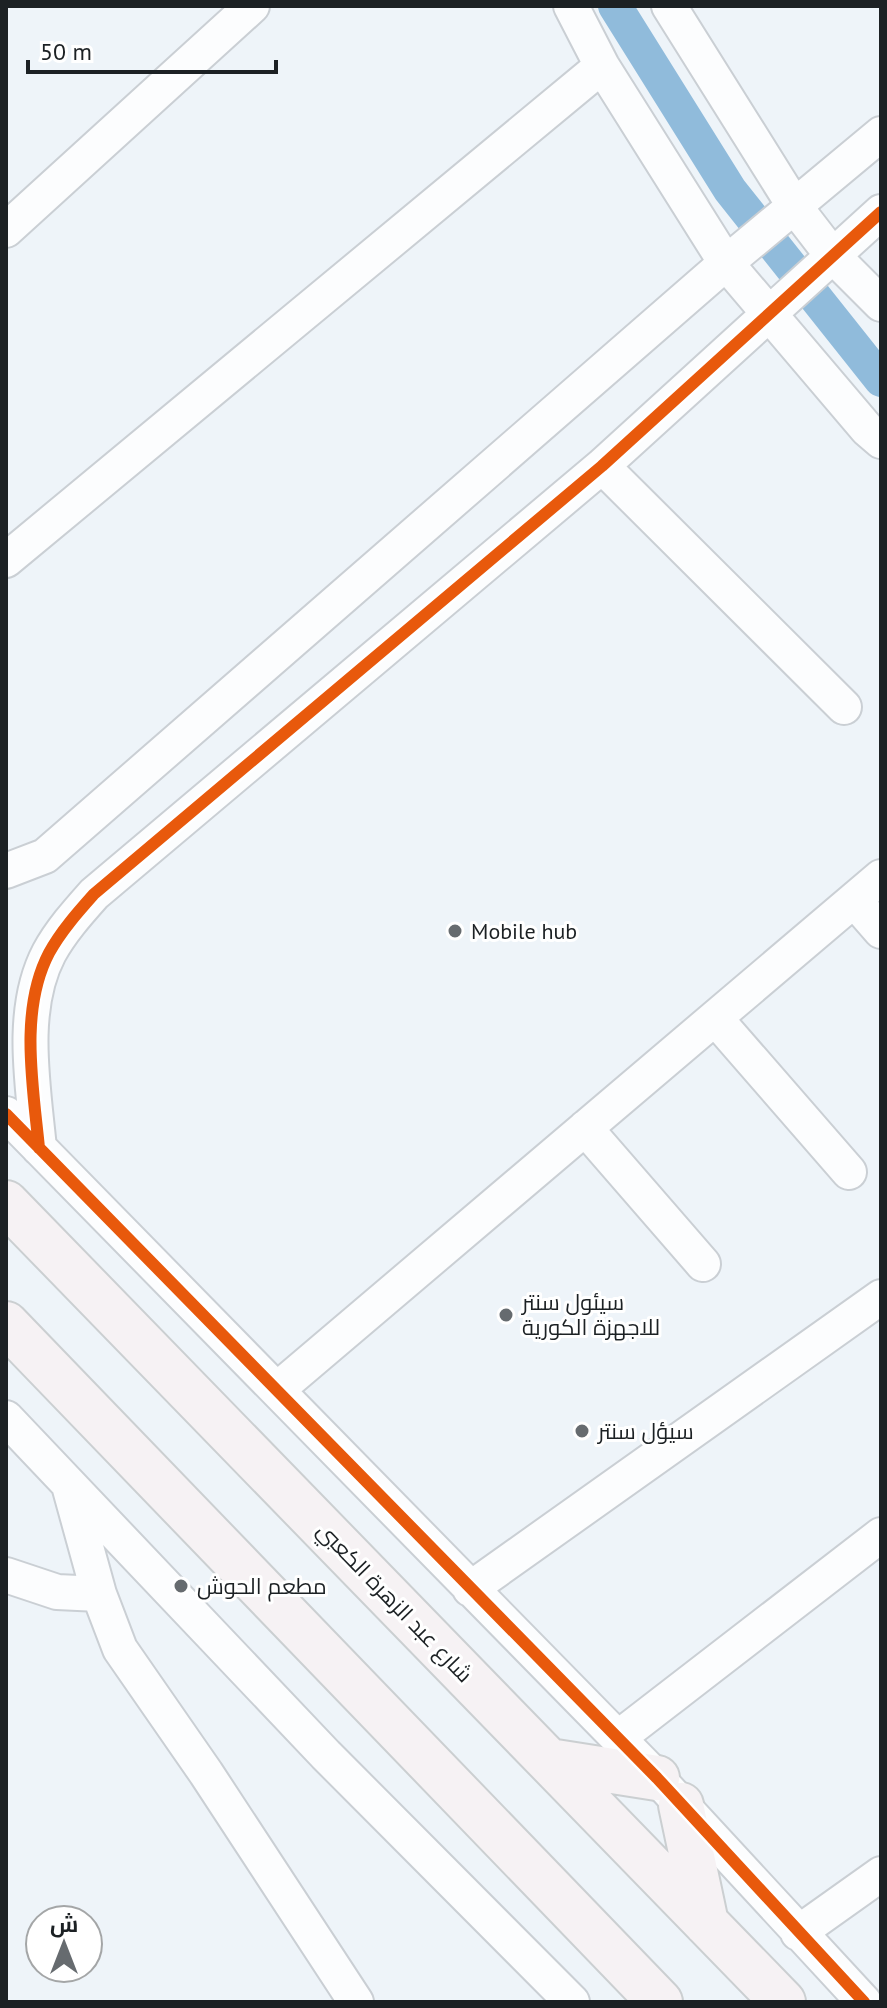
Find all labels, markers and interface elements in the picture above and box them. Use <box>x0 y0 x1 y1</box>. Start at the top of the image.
scale bar <box>28 24 276 74</box>
text: 50 m <box>40 36 92 67</box>
place label: Mobile hub <box>471 917 577 945</box>
marker: Mobile hub <box>446 922 464 940</box>
place label: سيئول سنتر للاجهزة الكورية <box>520 1288 660 1341</box>
marker: سيئول سنتر للاجهزة الكورية <box>497 1306 515 1324</box>
place label: سيؤل سنتر <box>596 1417 694 1445</box>
marker: سيؤل سنتر <box>573 1422 591 1440</box>
street label: شارع عبد الزهرة الكعبي <box>309 1516 479 1690</box>
place label: مطعم الحوش <box>197 1572 327 1602</box>
marker: مطعم الحوش <box>172 1577 190 1595</box>
north arrow <box>24 1904 104 1984</box>
text: ش <box>50 1910 78 1938</box>

